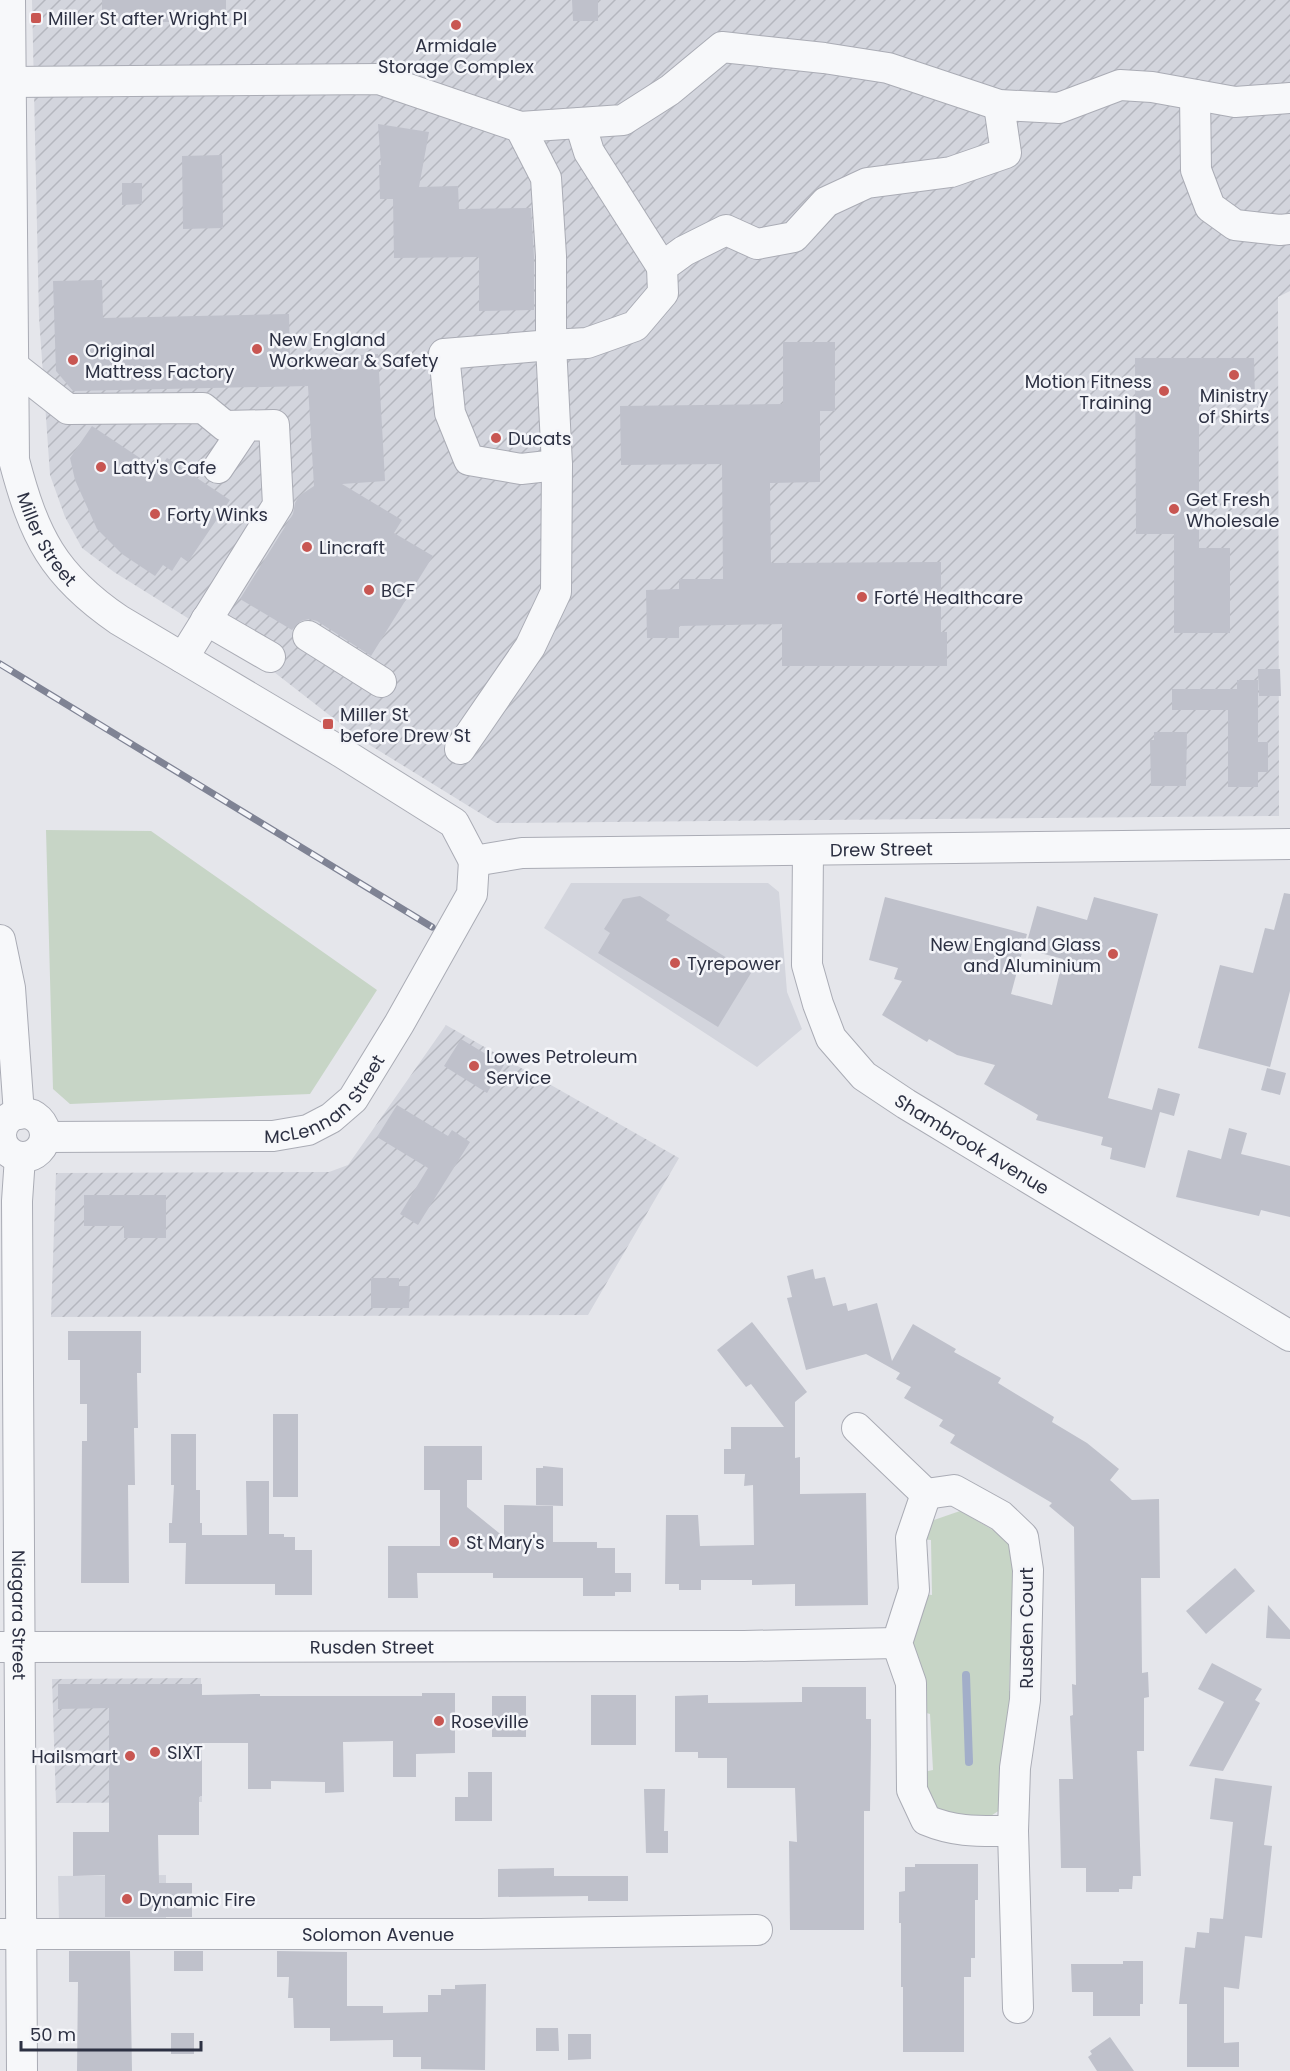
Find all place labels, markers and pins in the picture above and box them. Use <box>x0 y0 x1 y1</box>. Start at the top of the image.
place label: Miller St after Wright Pl <box>48 6 247 31</box>
marker: Miller St after Wright Pl <box>29 11 43 25</box>
marker: Armidale Storage Complex <box>449 18 463 32</box>
place label: Armidale Storage Complex <box>378 33 534 79</box>
place label: New England Workwear & Safety <box>269 327 438 373</box>
place label: Original Mattress Factory <box>85 338 234 384</box>
marker: New England Workwear & Safety <box>250 342 264 356</box>
marker: Original Mattress Factory <box>66 353 80 367</box>
marker: Ministry of Shirts <box>1227 368 1241 382</box>
place label: Motion Fitness Training <box>1025 369 1152 415</box>
place label: Ministry of Shirts <box>1198 383 1270 429</box>
marker: Motion Fitness Training <box>1157 384 1171 398</box>
place label: Ducats <box>508 426 571 451</box>
marker: Ducats <box>489 431 503 445</box>
place label: Latty's Cafe <box>113 455 216 480</box>
marker: Latty's Cafe <box>94 460 108 474</box>
place label: Get Fresh Wholesale <box>1186 487 1279 533</box>
place label: Forty Winks <box>167 502 268 527</box>
marker: Get Fresh Wholesale <box>1167 502 1181 516</box>
marker: Forty Winks <box>148 507 162 521</box>
place label: Lincraft <box>319 535 385 560</box>
marker: Lincraft <box>300 540 314 554</box>
place label: BCF <box>381 578 415 603</box>
marker: BCF <box>362 583 376 597</box>
place label: Forté Healthcare <box>874 585 1023 610</box>
marker: Forté Healthcare <box>855 590 869 604</box>
place label: Miller St before Drew St <box>340 702 471 748</box>
marker: Miller St before Drew St <box>321 717 335 731</box>
place label: New England Glass and Aluminium <box>930 932 1101 978</box>
marker: New England Glass and Aluminium <box>1106 947 1120 961</box>
place label: Tyrepower <box>687 951 781 976</box>
marker: Tyrepower <box>668 956 682 970</box>
place label: Lowes Petroleum Service <box>486 1044 637 1090</box>
marker: Lowes Petroleum Service <box>467 1059 481 1073</box>
place label: St Mary's <box>466 1530 545 1555</box>
marker: St Mary's <box>447 1535 461 1549</box>
place label: Roseville <box>451 1709 529 1734</box>
marker: Roseville <box>432 1714 446 1728</box>
place label: SIXT <box>167 1740 203 1765</box>
place label: Hailsmart <box>31 1744 118 1769</box>
marker: SIXT <box>148 1745 162 1759</box>
marker: Hailsmart <box>123 1749 137 1763</box>
place label: Dynamic Fire <box>139 1887 256 1912</box>
marker: Dynamic Fire <box>120 1892 134 1906</box>

